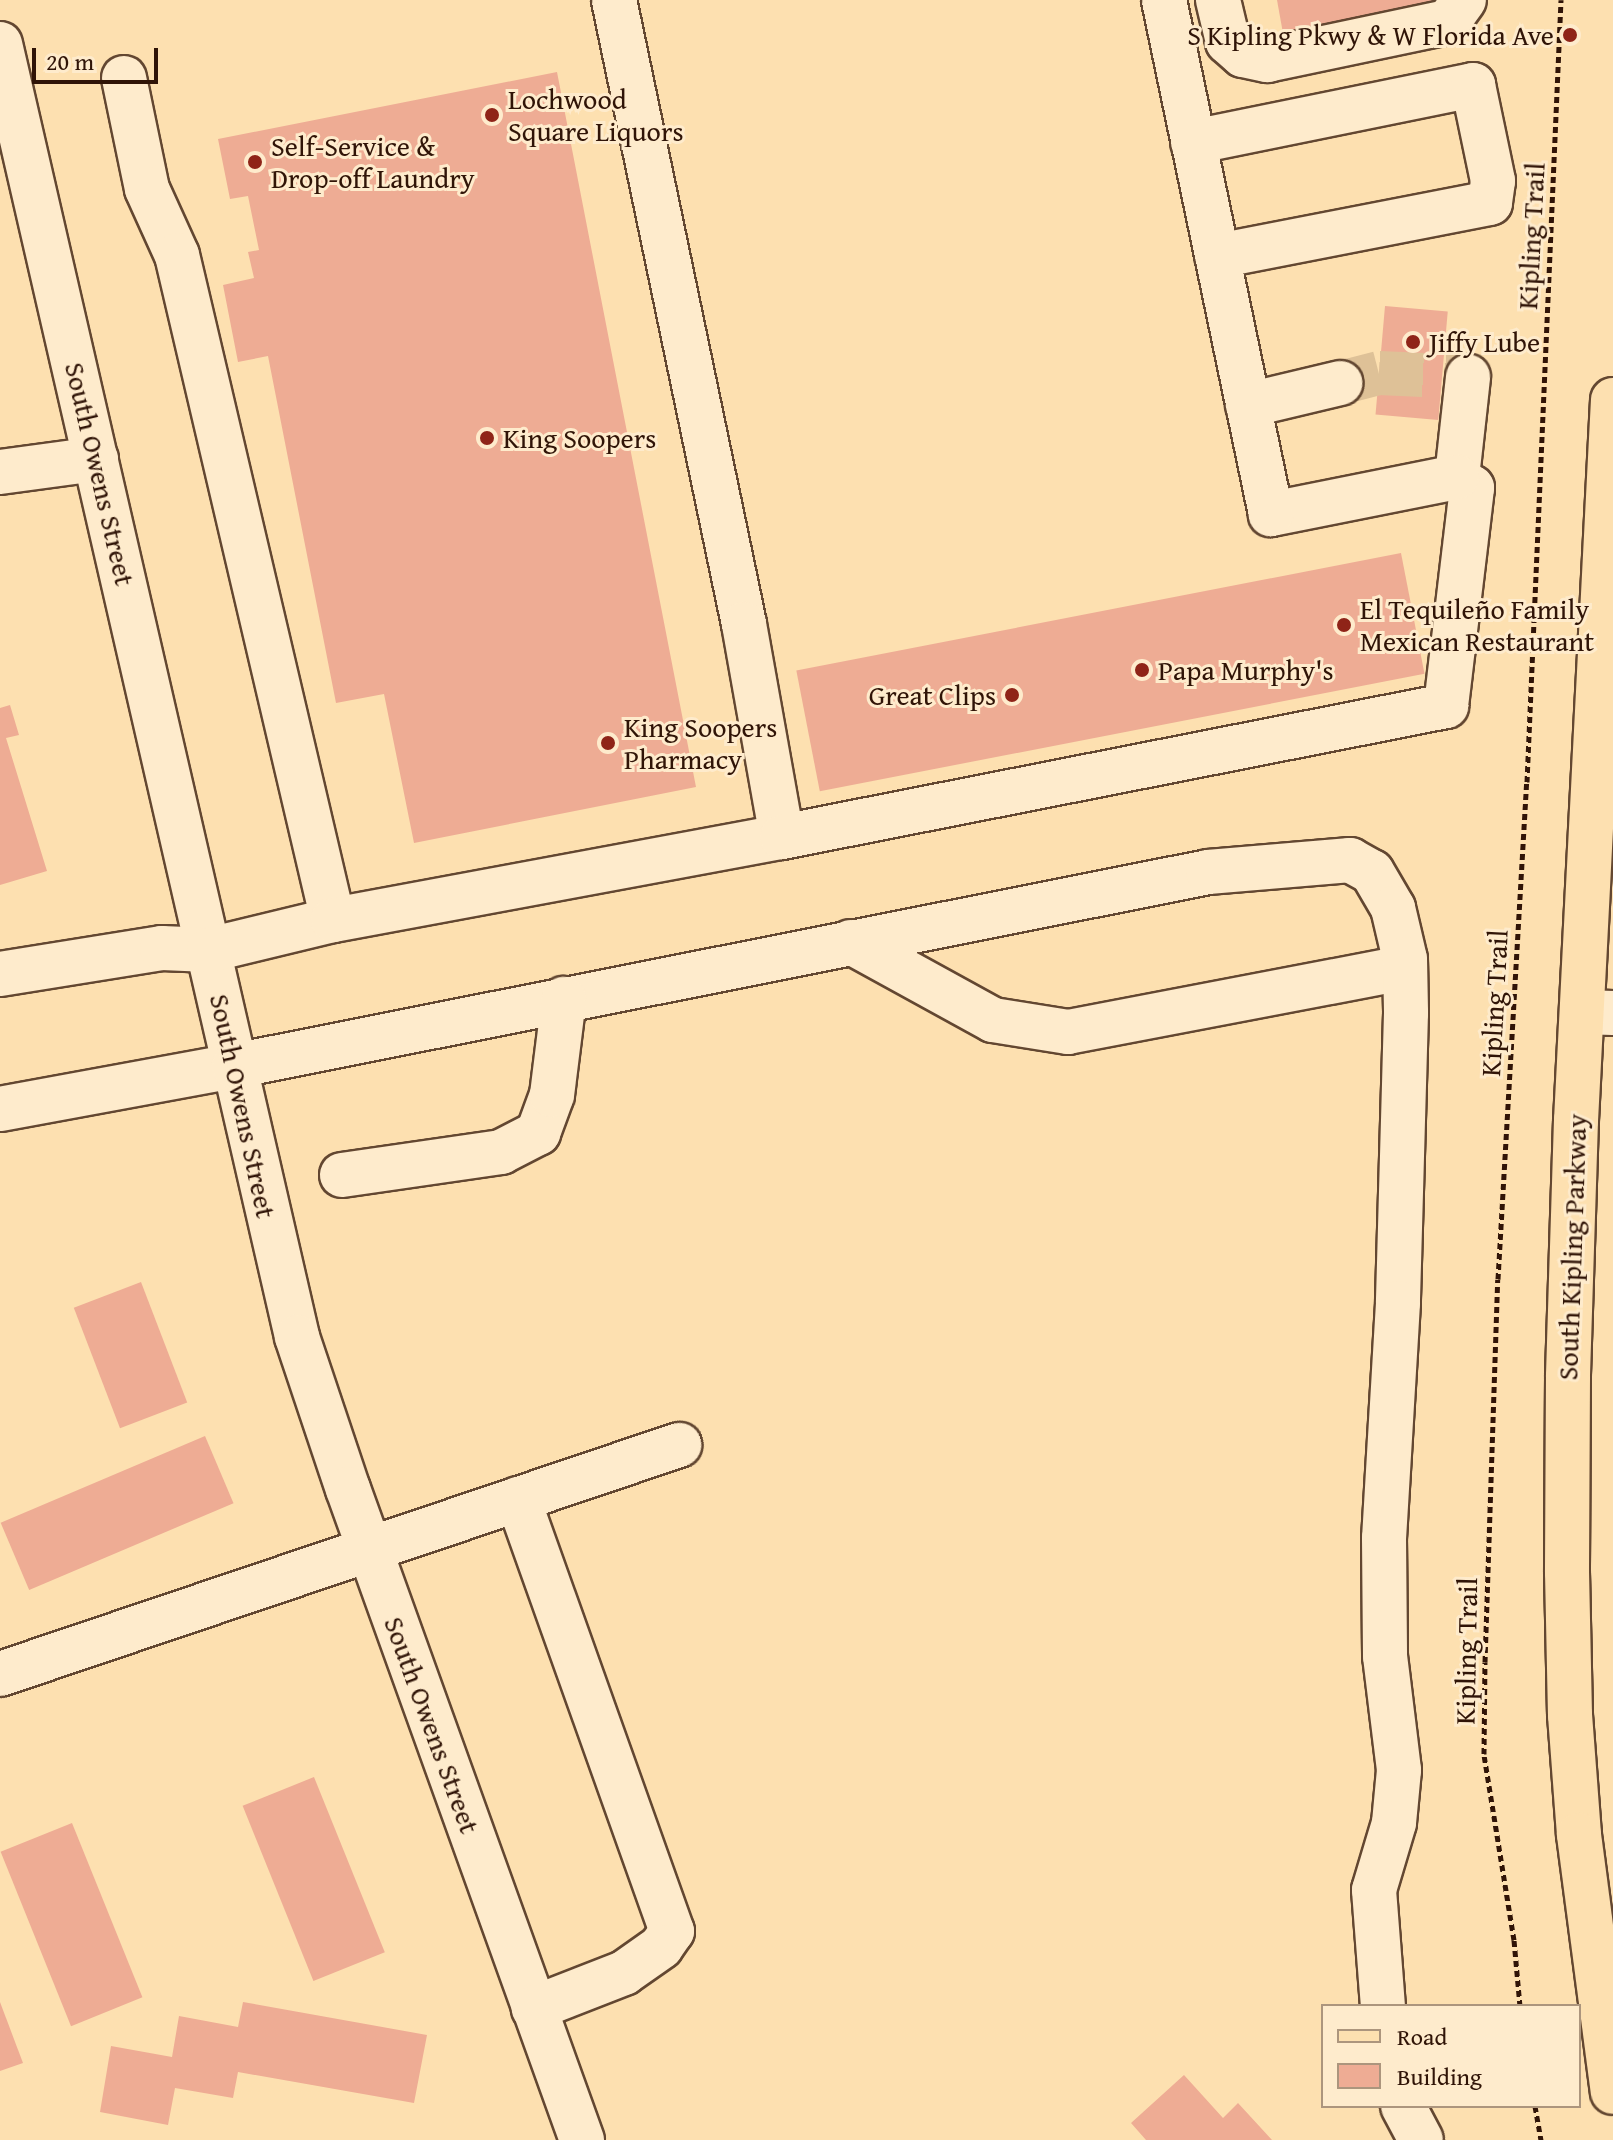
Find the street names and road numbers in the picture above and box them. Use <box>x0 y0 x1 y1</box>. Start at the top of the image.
street label: Kipling Trail <box>1510 162 1552 310</box>
street label: South Owens Street <box>58 359 142 589</box>
street label: Kipling Trail <box>1473 929 1515 1077</box>
street label: South Owens Street <box>203 991 283 1221</box>
street label: South Kipling Parkway <box>1551 1113 1593 1381</box>
street label: Kipling Trail <box>1448 1577 1484 1725</box>
street label: South Owens Street <box>377 1612 487 1838</box>

